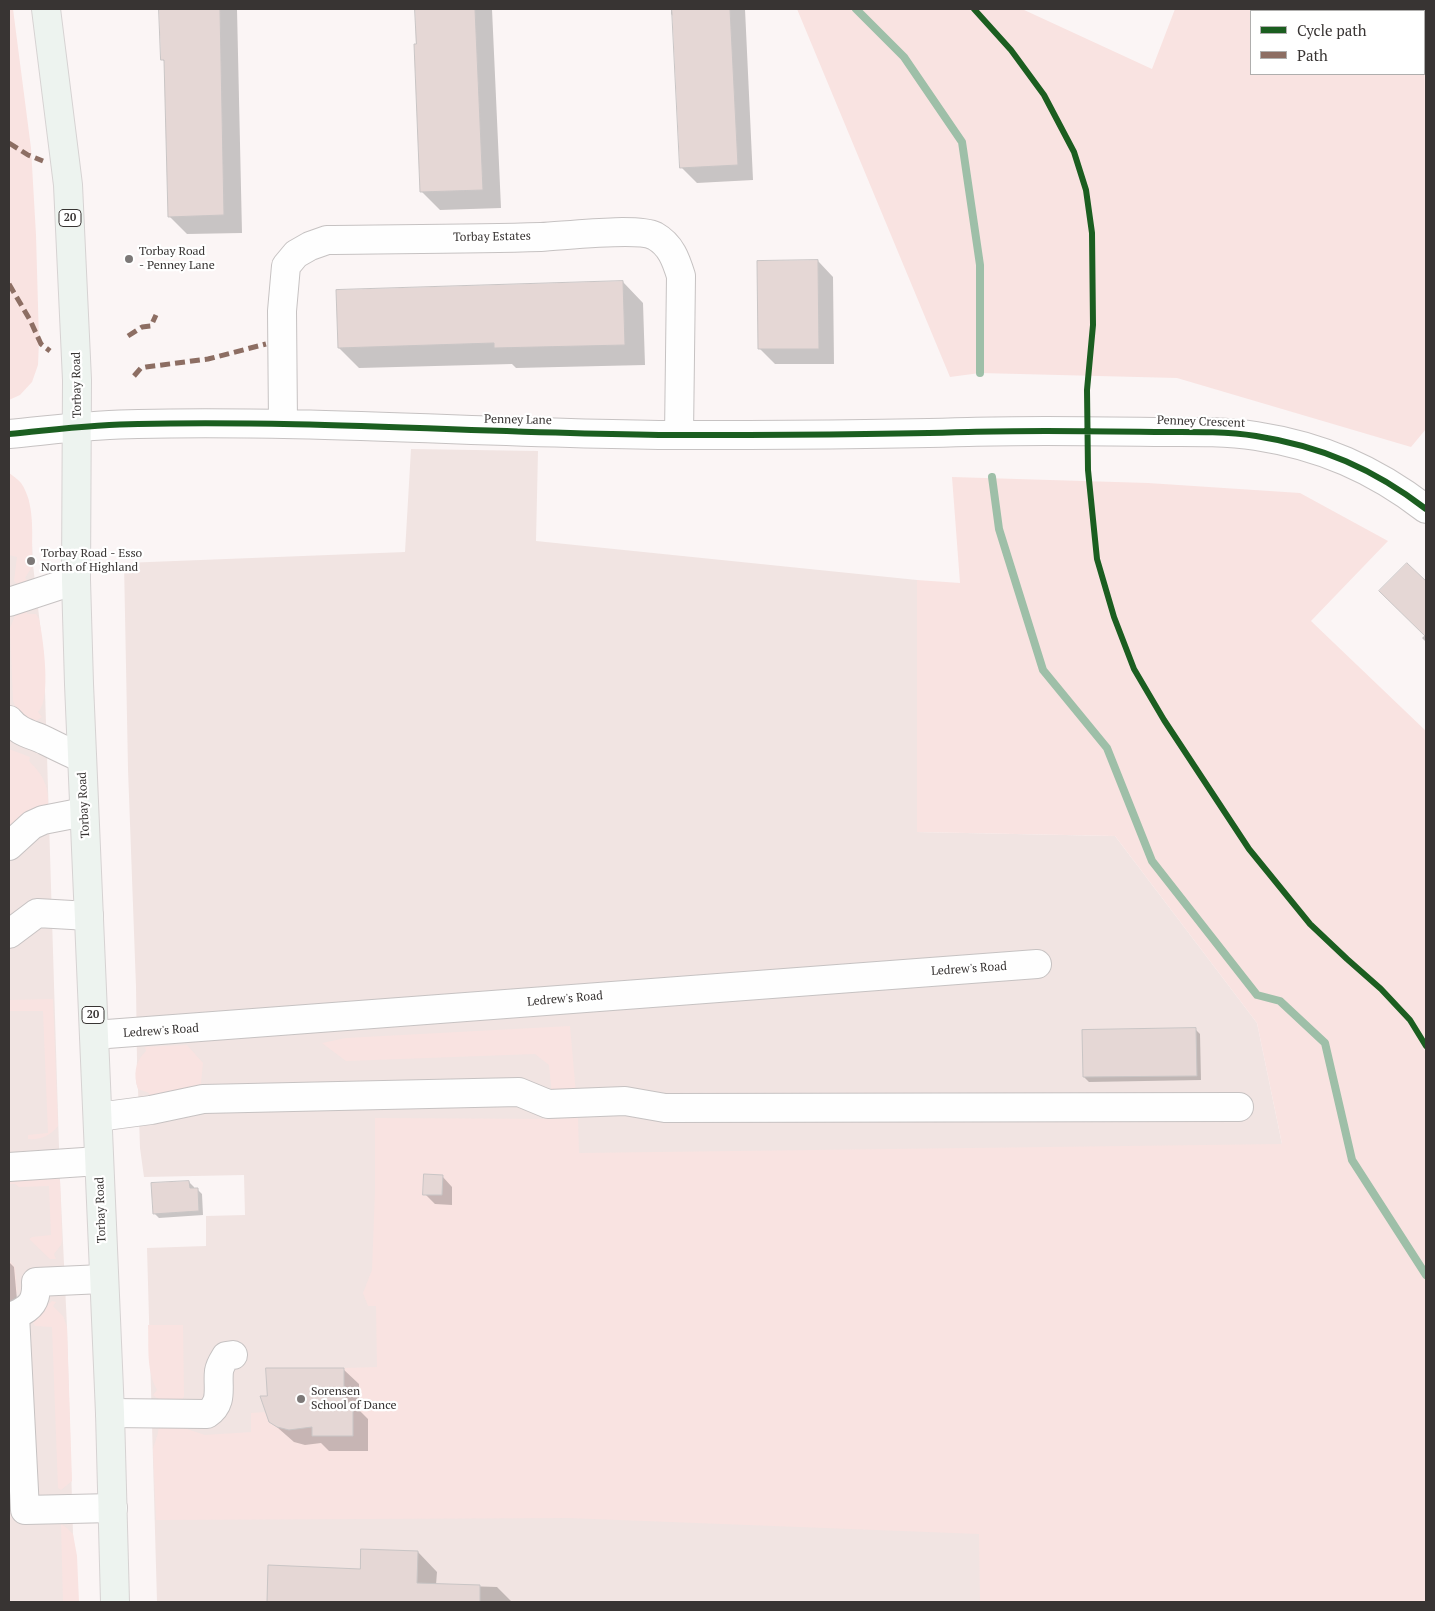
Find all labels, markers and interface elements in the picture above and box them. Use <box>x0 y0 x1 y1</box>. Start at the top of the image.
legend <box>1250 10 1425 75</box>
text: Cycle path <box>1297 20 1367 40</box>
text: Path <box>1297 45 1328 65</box>
road number: 20 <box>59 210 81 227</box>
street label: Torbay Estates <box>453 229 531 245</box>
place label: Torbay Road - Penney Lane <box>139 245 215 273</box>
marker: Torbay Road - Penney Lane <box>123 253 135 265</box>
street label: Torbay Road <box>69 352 85 418</box>
street label: Penney Lane <box>484 412 552 428</box>
street label: Penney Crescent <box>1157 413 1245 431</box>
place label: Torbay Road - Esso North of Highland <box>41 547 142 575</box>
marker: Torbay Road - Esso North of Highland <box>25 555 37 567</box>
street label: Torbay Road <box>75 772 93 838</box>
street label: Ledrew's Road <box>931 959 1007 979</box>
street label: Ledrew's Road <box>527 989 603 1009</box>
road number: 20 <box>82 1006 104 1024</box>
street label: Ledrew's Road <box>123 1021 199 1041</box>
street label: Torbay Road <box>93 1177 109 1243</box>
place label: Sorensen School of Dance <box>311 1385 397 1413</box>
marker: Sorensen School of Dance <box>295 1393 307 1405</box>

